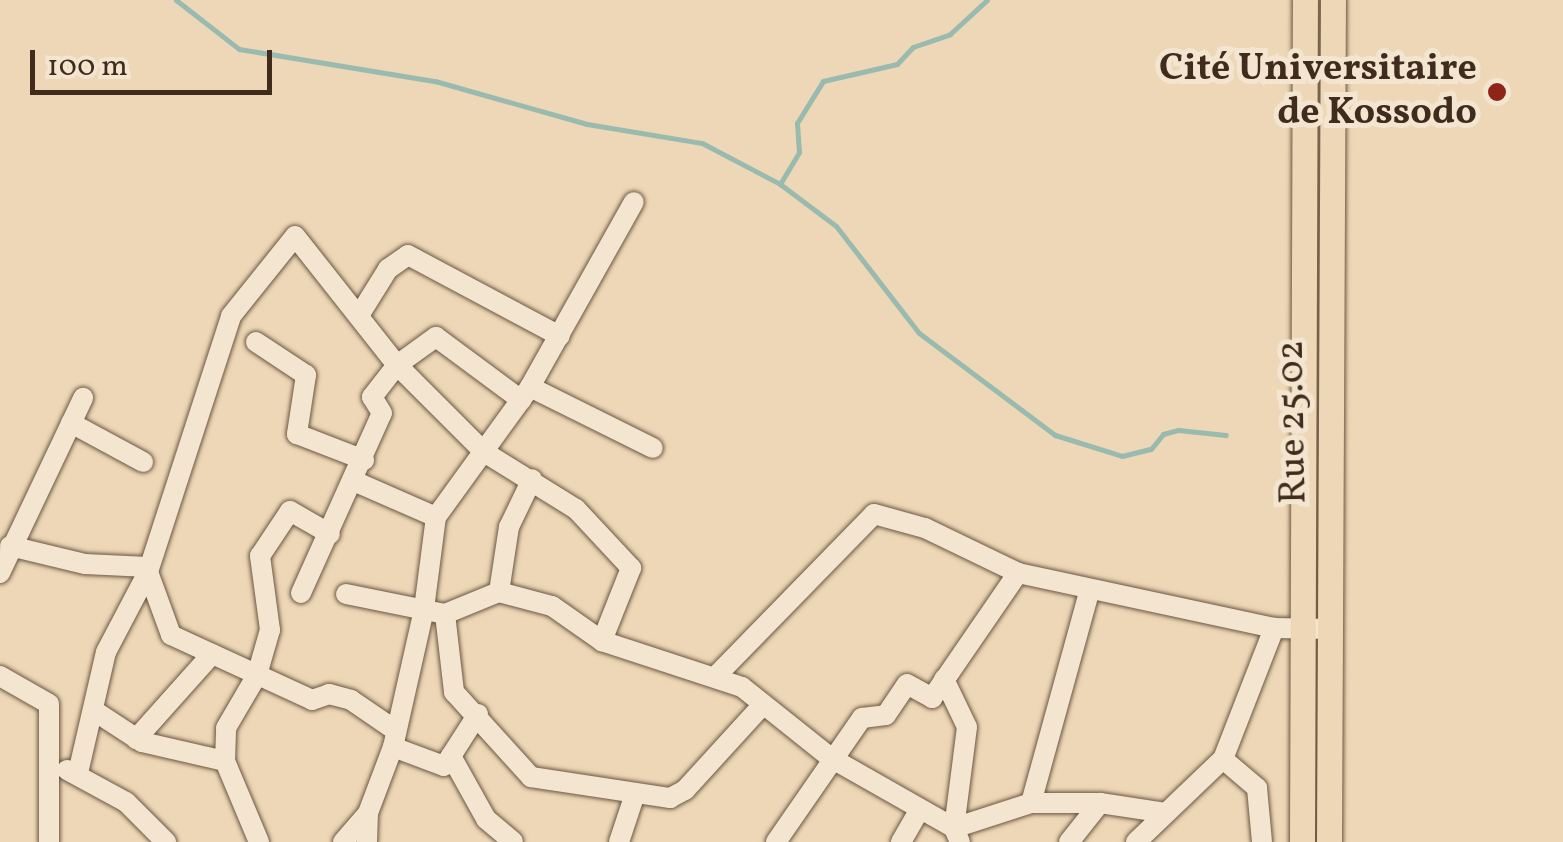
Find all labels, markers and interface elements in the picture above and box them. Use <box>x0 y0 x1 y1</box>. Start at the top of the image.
scale bar <box>35 30 278 92</box>
text: 100 m <box>47 46 128 88</box>
place label: Cité Universitaire de Kossodo <box>1159 47 1477 136</box>
marker: Cité Universitaire de Kossodo <box>1486 81 1508 103</box>
street label: Rue 25.02 <box>1270 340 1318 504</box>

